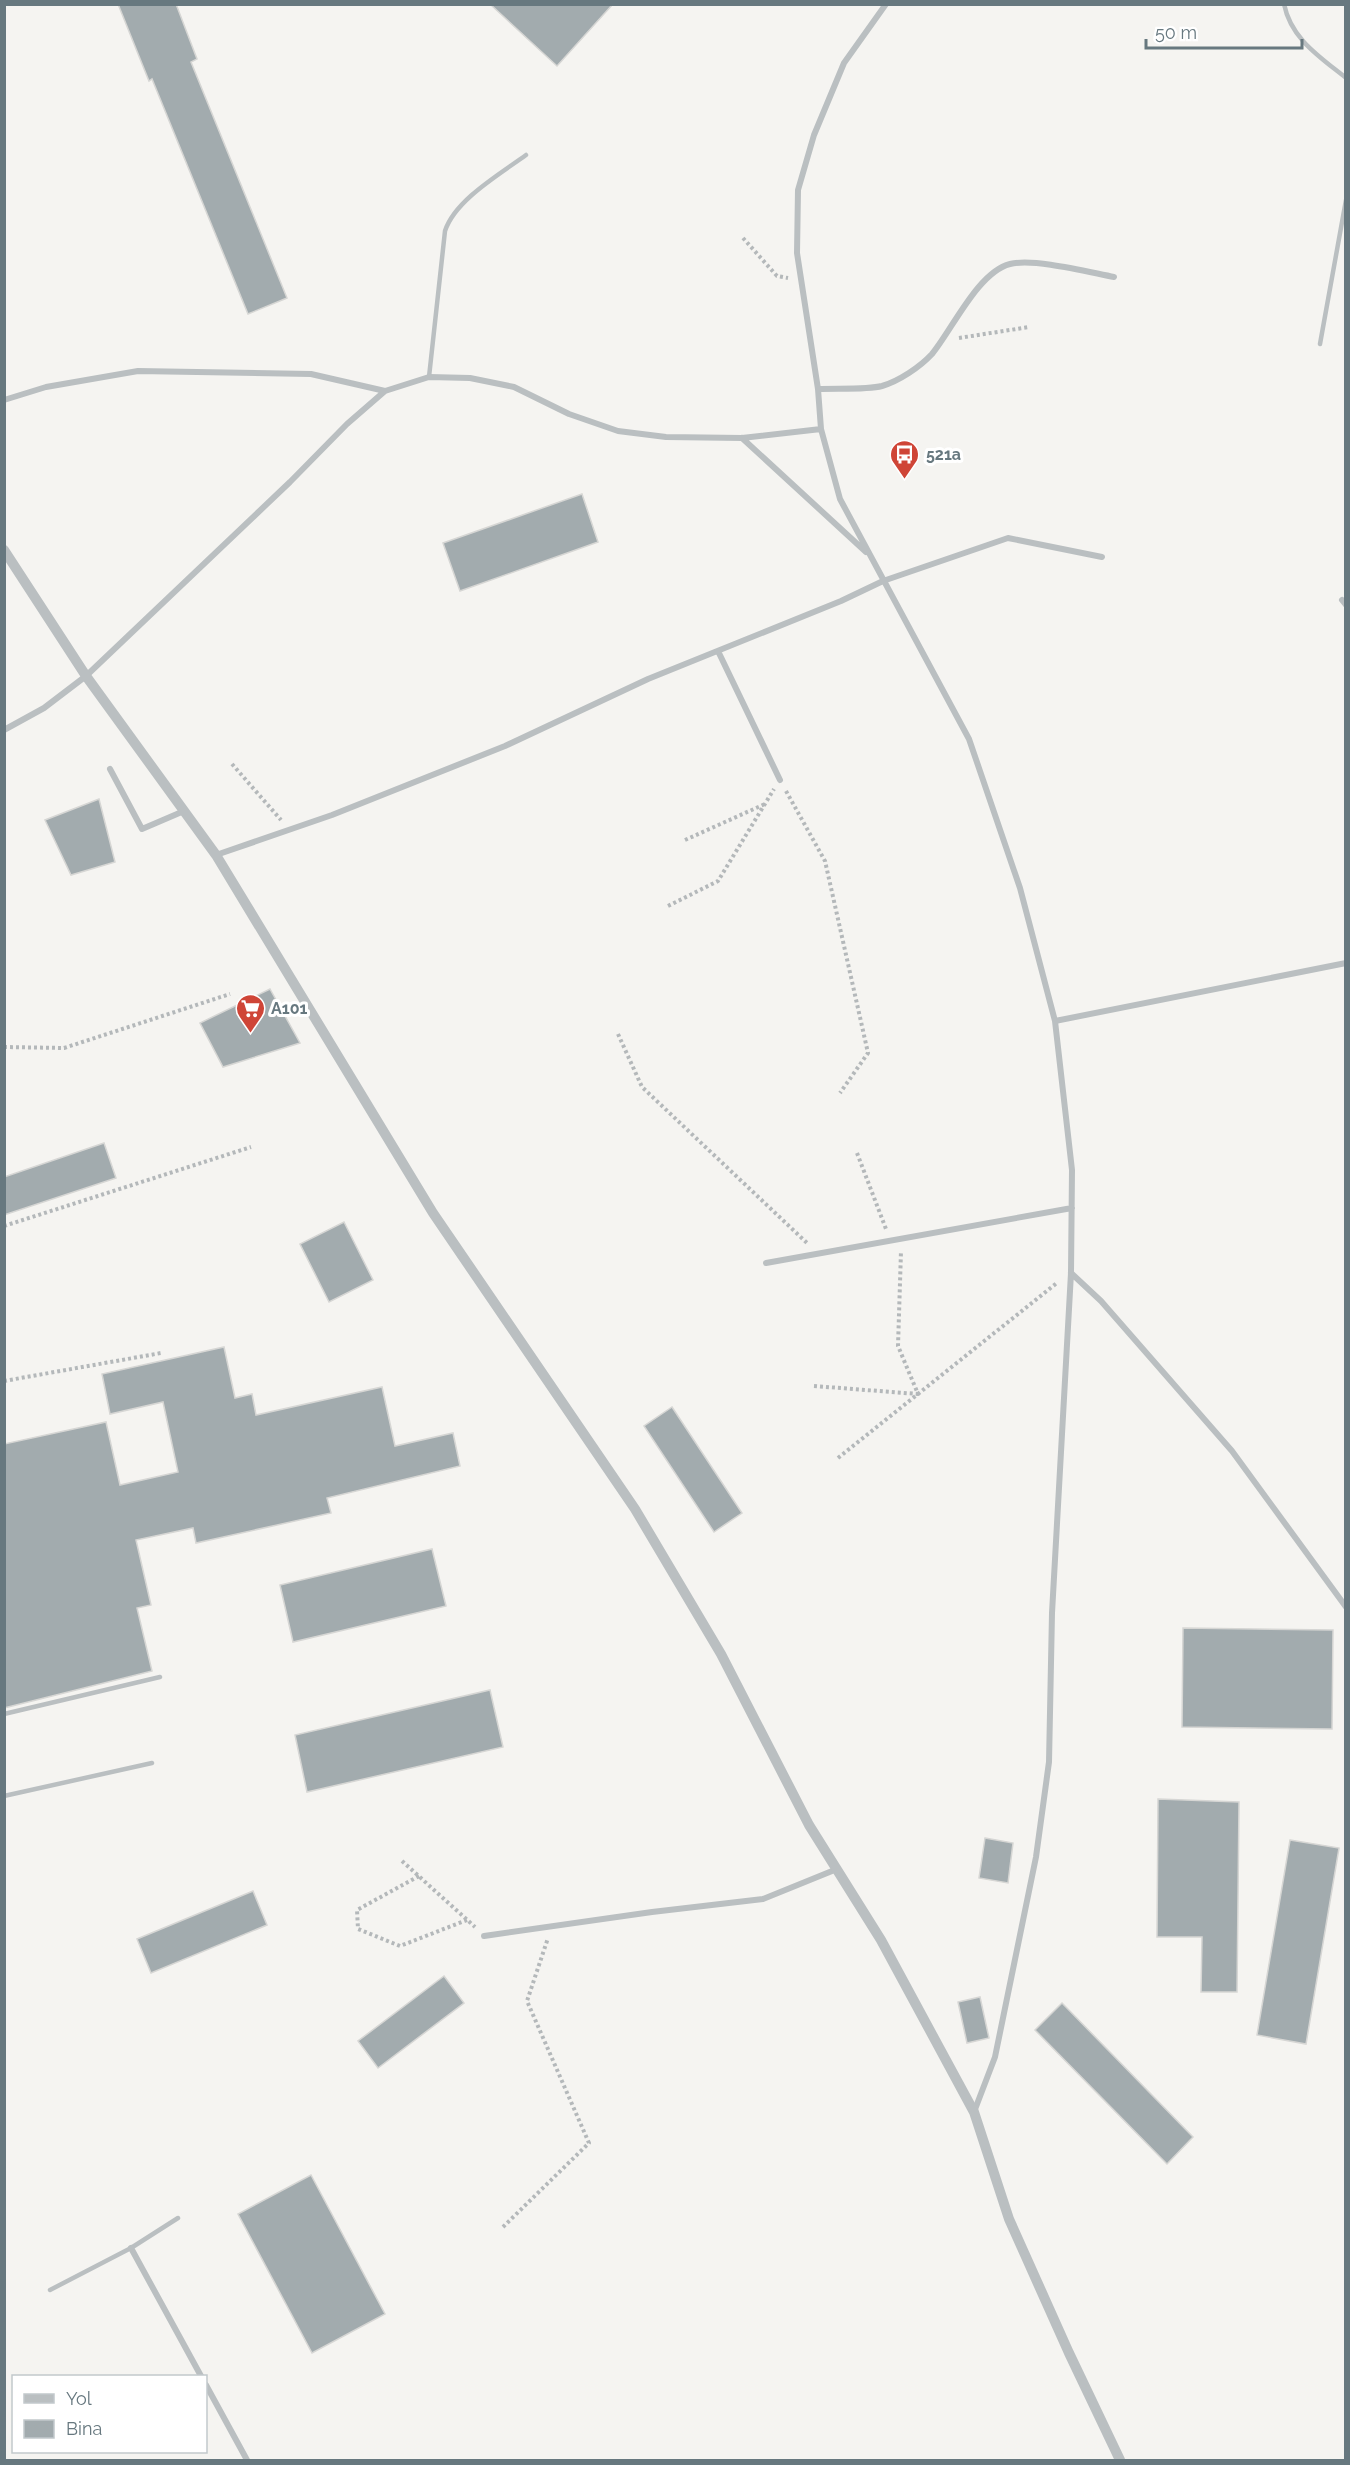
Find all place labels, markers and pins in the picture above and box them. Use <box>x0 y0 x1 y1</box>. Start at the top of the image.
bus stop icon: 521a <box>889 438 921 480</box>
place label: 521a <box>926 445 961 464</box>
supermarket icon: A101 <box>234 992 266 1034</box>
place label: A101 <box>271 999 307 1018</box>

